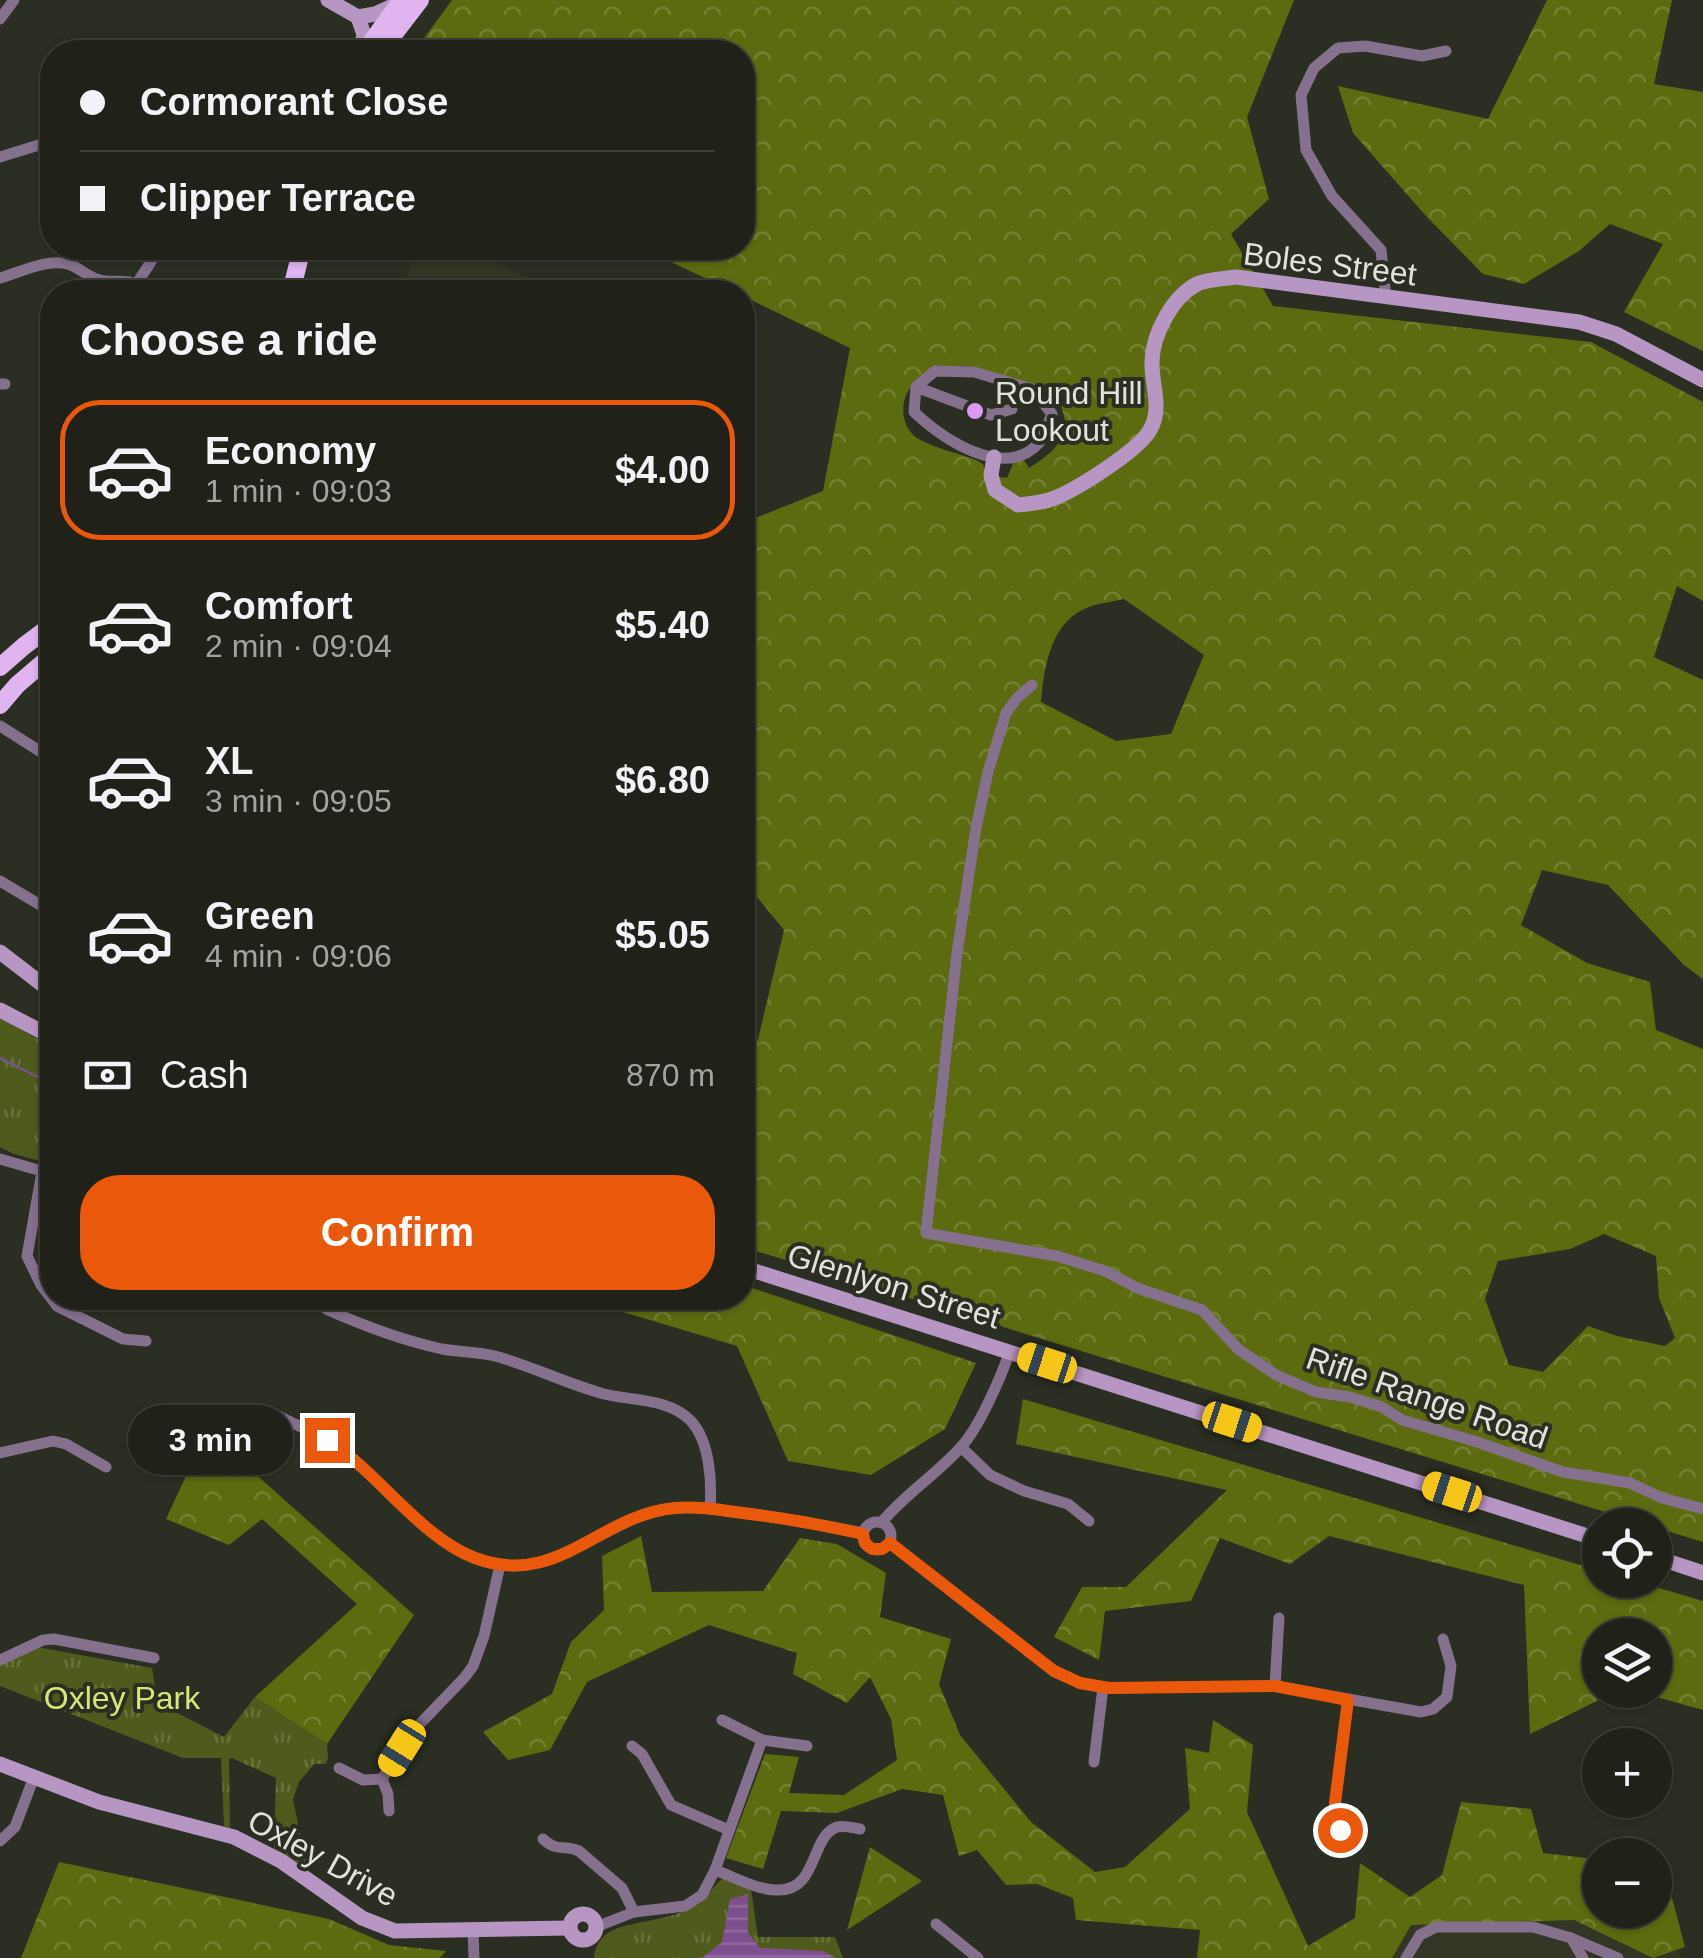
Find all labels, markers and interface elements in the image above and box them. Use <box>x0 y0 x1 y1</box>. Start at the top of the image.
text: Cormorant Close <box>140 81 448 123</box>
text: Clipper Terrace <box>140 177 416 219</box>
street label: Boles Street <box>1241 236 1419 293</box>
text: Choose a ride <box>80 314 378 365</box>
place label: Round Hill Lookout <box>995 375 1143 448</box>
marker: Round Hill Lookout <box>964 400 986 422</box>
icon: car <box>85 425 175 515</box>
text: Economy <box>205 430 376 472</box>
text: $4.00 <box>615 449 710 491</box>
text: 1 min · 09:03 <box>205 473 392 509</box>
icon: car <box>85 580 175 670</box>
text: Comfort <box>205 585 353 627</box>
text: $5.40 <box>615 604 710 646</box>
text: 2 min · 09:04 <box>205 628 392 664</box>
icon: car <box>85 735 175 825</box>
text: XL <box>205 740 254 782</box>
text: $6.80 <box>615 759 710 801</box>
text: 3 min · 09:05 <box>205 783 392 819</box>
icon: car <box>85 890 175 980</box>
text: Green <box>205 895 315 937</box>
text: $5.05 <box>615 914 710 956</box>
text: 4 min · 09:06 <box>205 938 392 974</box>
icon: cash <box>80 1048 135 1103</box>
text: Cash <box>160 1054 249 1096</box>
text: 870 m <box>626 1057 715 1093</box>
button: Confirm <box>80 1175 715 1290</box>
street label: Glenlyon Street <box>783 1237 1005 1335</box>
car <box>1014 1339 1080 1387</box>
street label: Rifle Range Road <box>1302 1340 1552 1456</box>
car <box>1199 1398 1265 1446</box>
callout: 3 min <box>127 1405 292 1475</box>
route end <box>305 1418 350 1463</box>
text: 3 min <box>169 1422 252 1458</box>
car <box>1419 1468 1485 1516</box>
map controls <box>1582 1508 1672 1928</box>
button: locate <box>1582 1508 1672 1598</box>
button: layers <box>1582 1618 1672 1708</box>
park label: Oxley Park <box>44 1680 201 1716</box>
car <box>373 1715 431 1781</box>
button: + <box>1582 1728 1672 1818</box>
street label: Oxley Drive <box>242 1802 404 1914</box>
route start <box>1318 1808 1363 1853</box>
button: − <box>1582 1838 1672 1928</box>

